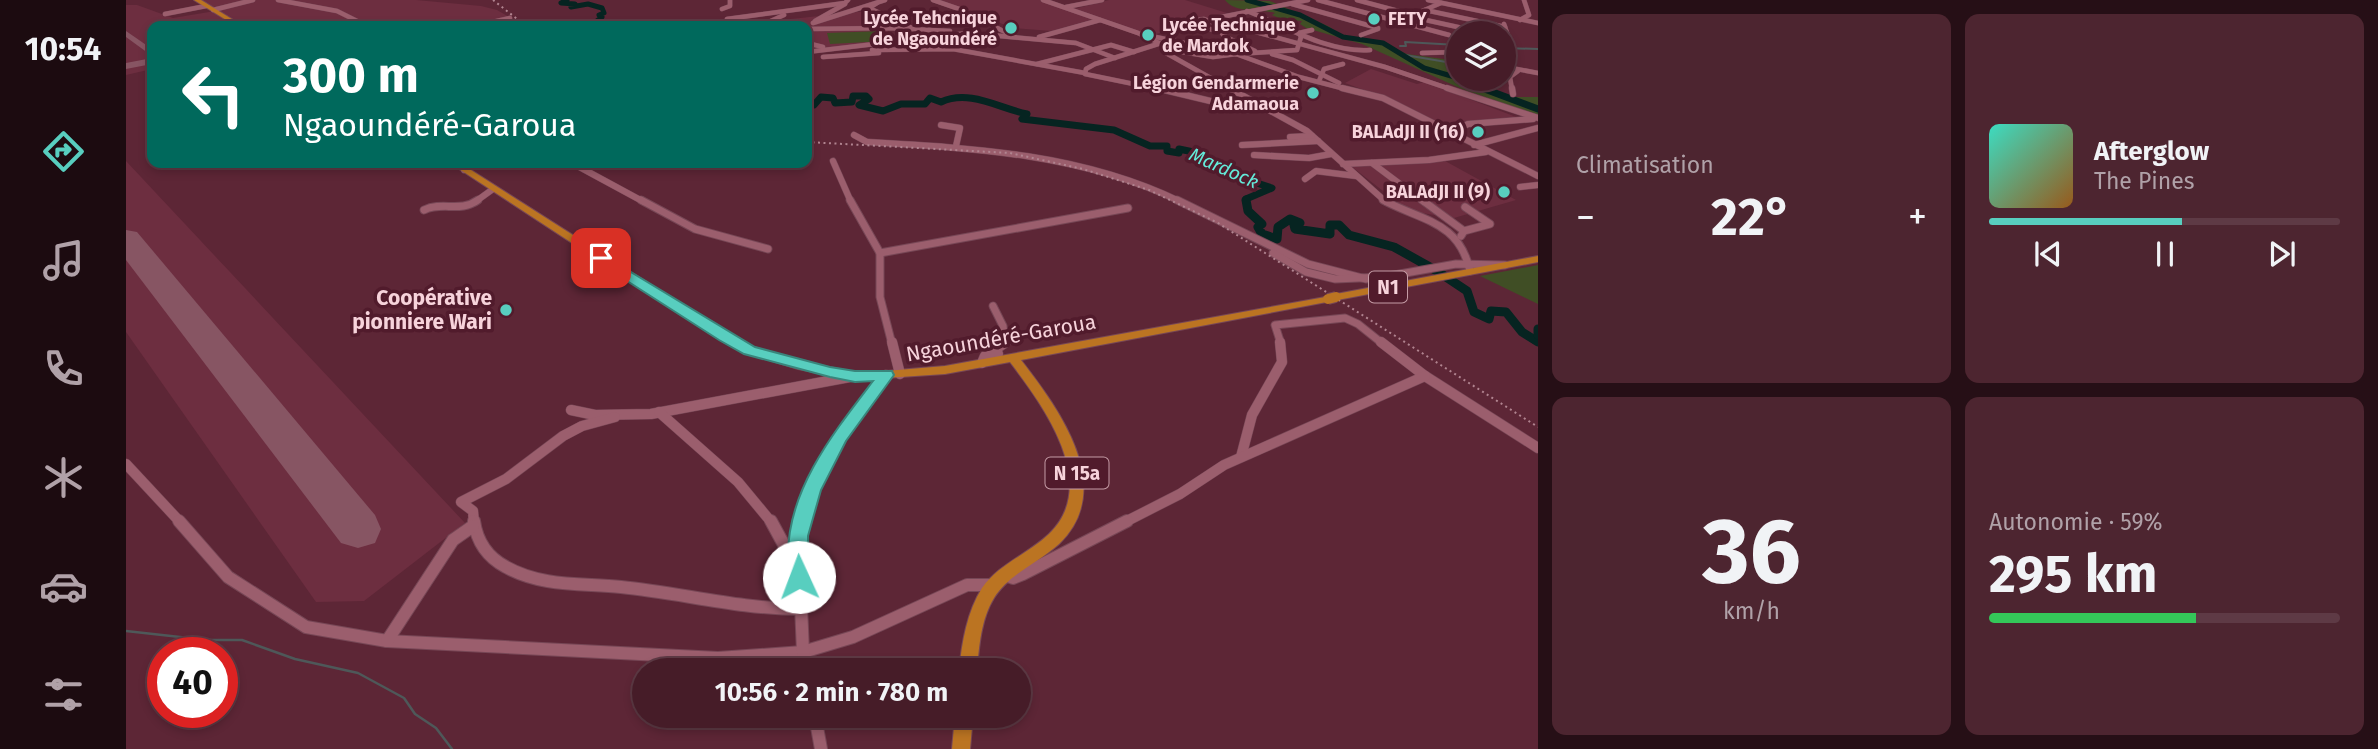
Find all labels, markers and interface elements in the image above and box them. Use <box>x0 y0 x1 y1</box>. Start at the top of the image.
place label: Lycée Tehcnique de Ngaoundéré <box>863 7 997 50</box>
place label: FETY <box>1388 8 1427 30</box>
marker: FETY <box>1366 11 1382 27</box>
place label: Lycée Technique de Mardok <box>1162 14 1296 57</box>
marker: Lycée Tehcnique de Ngaoundéré <box>1003 20 1019 36</box>
map controls <box>1446 21 1516 91</box>
button: layers <box>1446 21 1516 91</box>
marker: Lycée Technique de Mardok <box>1140 27 1156 43</box>
text: 10:54 <box>25 30 101 68</box>
text: 300 m <box>283 46 419 105</box>
icon: left <box>168 49 259 140</box>
place label: Légion Gendarmerie Adamaoua <box>1133 72 1299 115</box>
marker: Légion Gendarmerie Adamaoua <box>1305 85 1321 101</box>
text: Ngaoundéré-Garoua <box>283 106 576 144</box>
place label: BALAdJI II (16) <box>1352 121 1464 143</box>
marker: BALAdJI II (16) <box>1470 124 1486 140</box>
icon: directions <box>39 127 88 176</box>
text: Afterglow <box>2094 136 2209 167</box>
water label: Mardock <box>1186 143 1262 193</box>
text: Climatisation <box>1576 151 1714 179</box>
text: The Pines <box>2094 167 2195 195</box>
place label: BALAdJI II (9) <box>1386 181 1490 203</box>
marker: BALAdJI II (9) <box>1496 184 1512 200</box>
text: 22° <box>1711 186 1792 249</box>
text: − <box>1576 194 1595 240</box>
text: + <box>1908 194 1927 240</box>
pin <box>571 228 631 288</box>
icon: previous <box>2029 235 2067 273</box>
icon: pause <box>2146 235 2184 273</box>
icon: next <box>2263 235 2301 273</box>
icon: music <box>39 236 88 285</box>
icon: arrive <box>582 239 620 277</box>
road number: N1 <box>1369 272 1407 302</box>
place label: Coopérative pionniere Wari <box>352 285 492 335</box>
marker: Coopérative pionniere Wari <box>498 302 514 318</box>
street label: Ngaoundéré-Garoua <box>904 308 1098 368</box>
icon: phone <box>39 344 88 393</box>
icon: climate <box>39 453 88 502</box>
road number: N 15a <box>1046 458 1108 488</box>
text: 36 <box>1702 497 1801 606</box>
text: Autonomie · 59% <box>1989 508 2163 536</box>
position arrow <box>762 540 836 614</box>
text: 295 km <box>1989 543 2157 606</box>
icon: car <box>39 562 88 611</box>
text: km/h <box>1723 597 1780 625</box>
speed limit sign: 40 <box>147 637 238 728</box>
icon: filters <box>39 670 88 719</box>
text: 10:56 · 2 min · 780 m <box>715 677 948 708</box>

